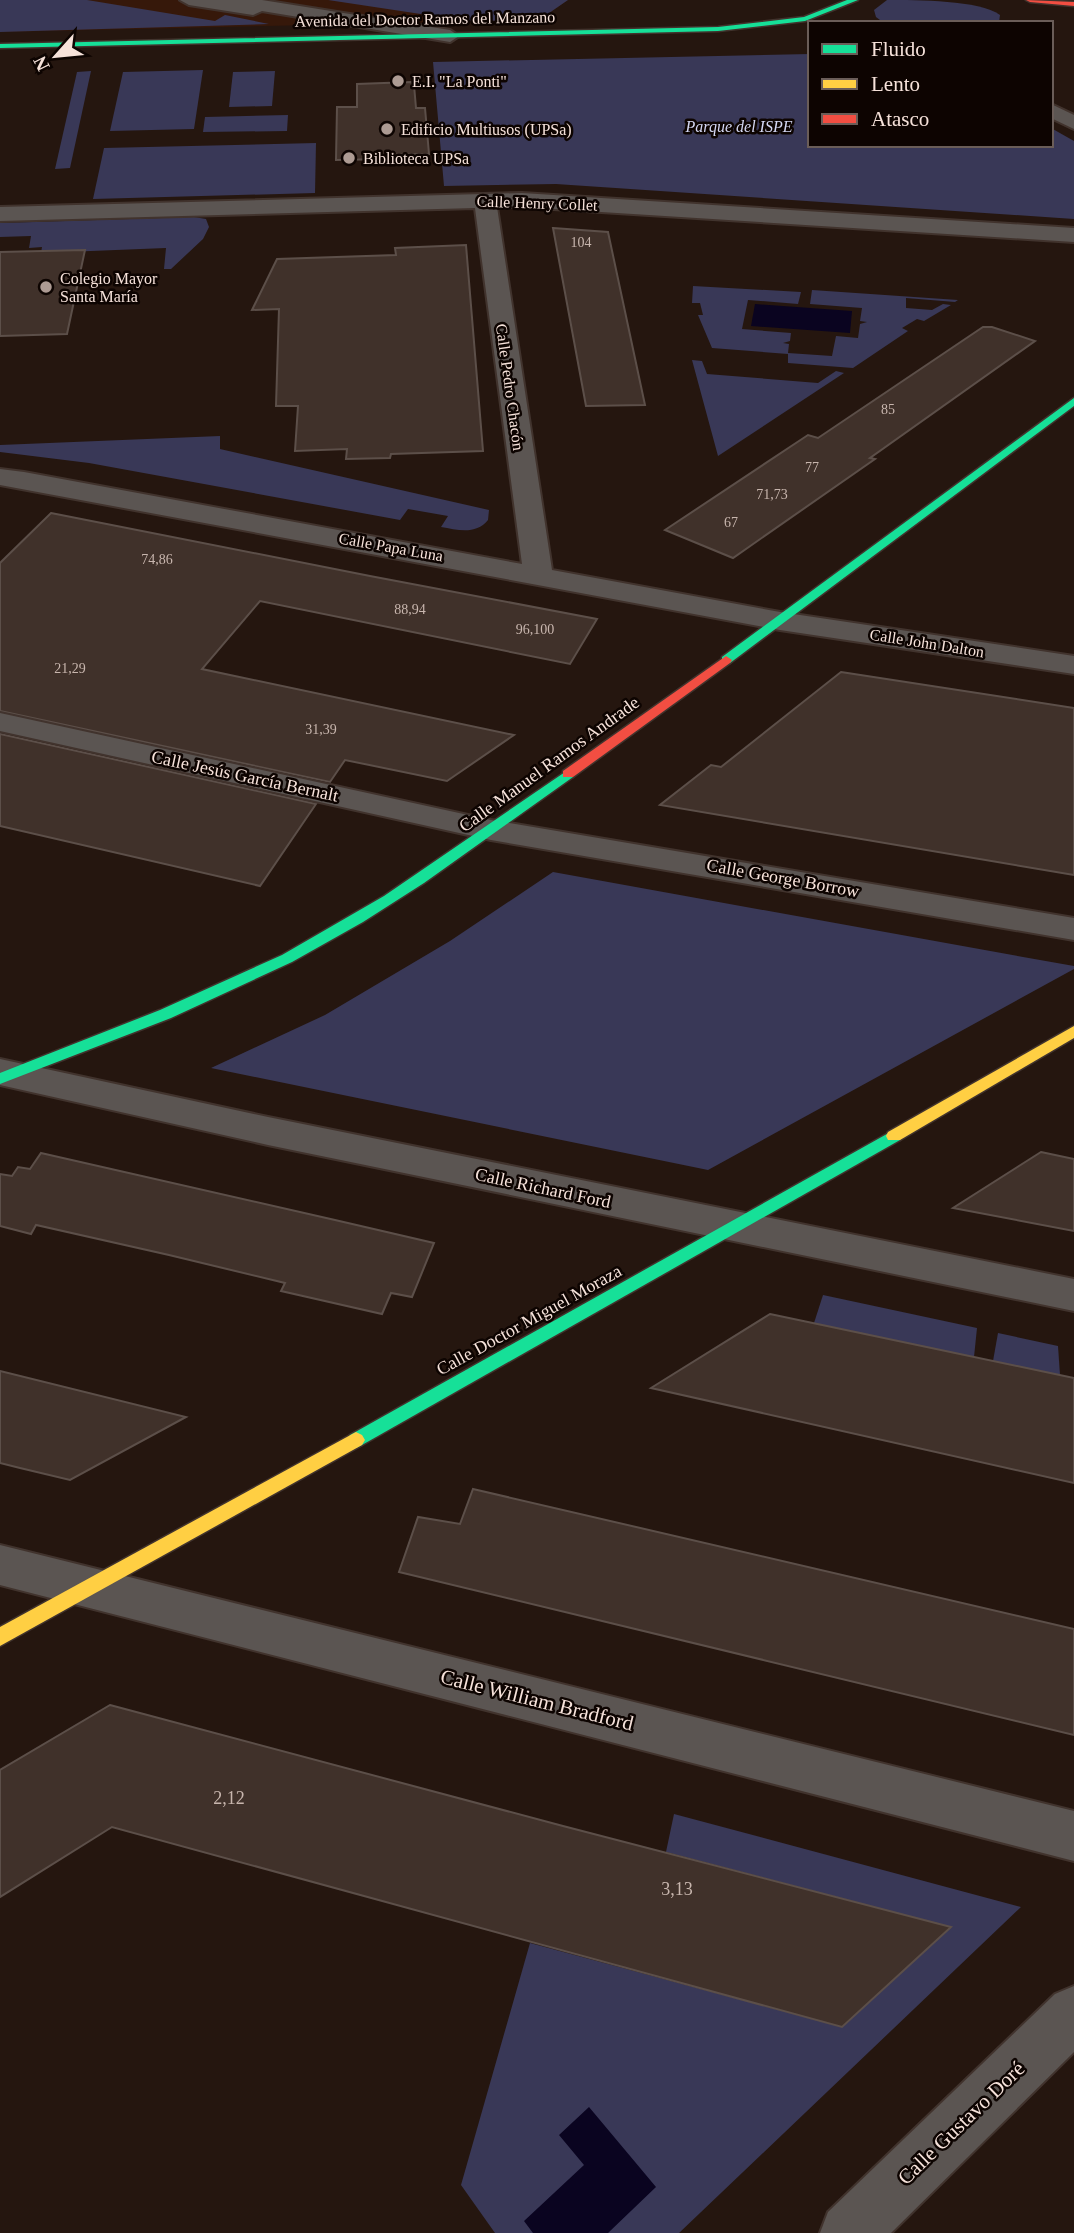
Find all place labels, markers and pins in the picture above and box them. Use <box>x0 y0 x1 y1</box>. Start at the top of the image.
marker: E.I. "La Ponti" <box>390 73 406 89</box>
place label: E.I. "La Ponti" <box>412 73 507 90</box>
marker: Edificio Multiusos (UPSa) <box>379 121 395 137</box>
place label: Edificio Multiusos (UPSa) <box>401 121 572 139</box>
marker: Biblioteca UPSa <box>341 150 357 166</box>
place label: Biblioteca UPSa <box>363 150 469 167</box>
place label: Colegio Mayor Santa María <box>60 270 158 305</box>
marker: Colegio Mayor Santa María <box>38 279 54 295</box>

